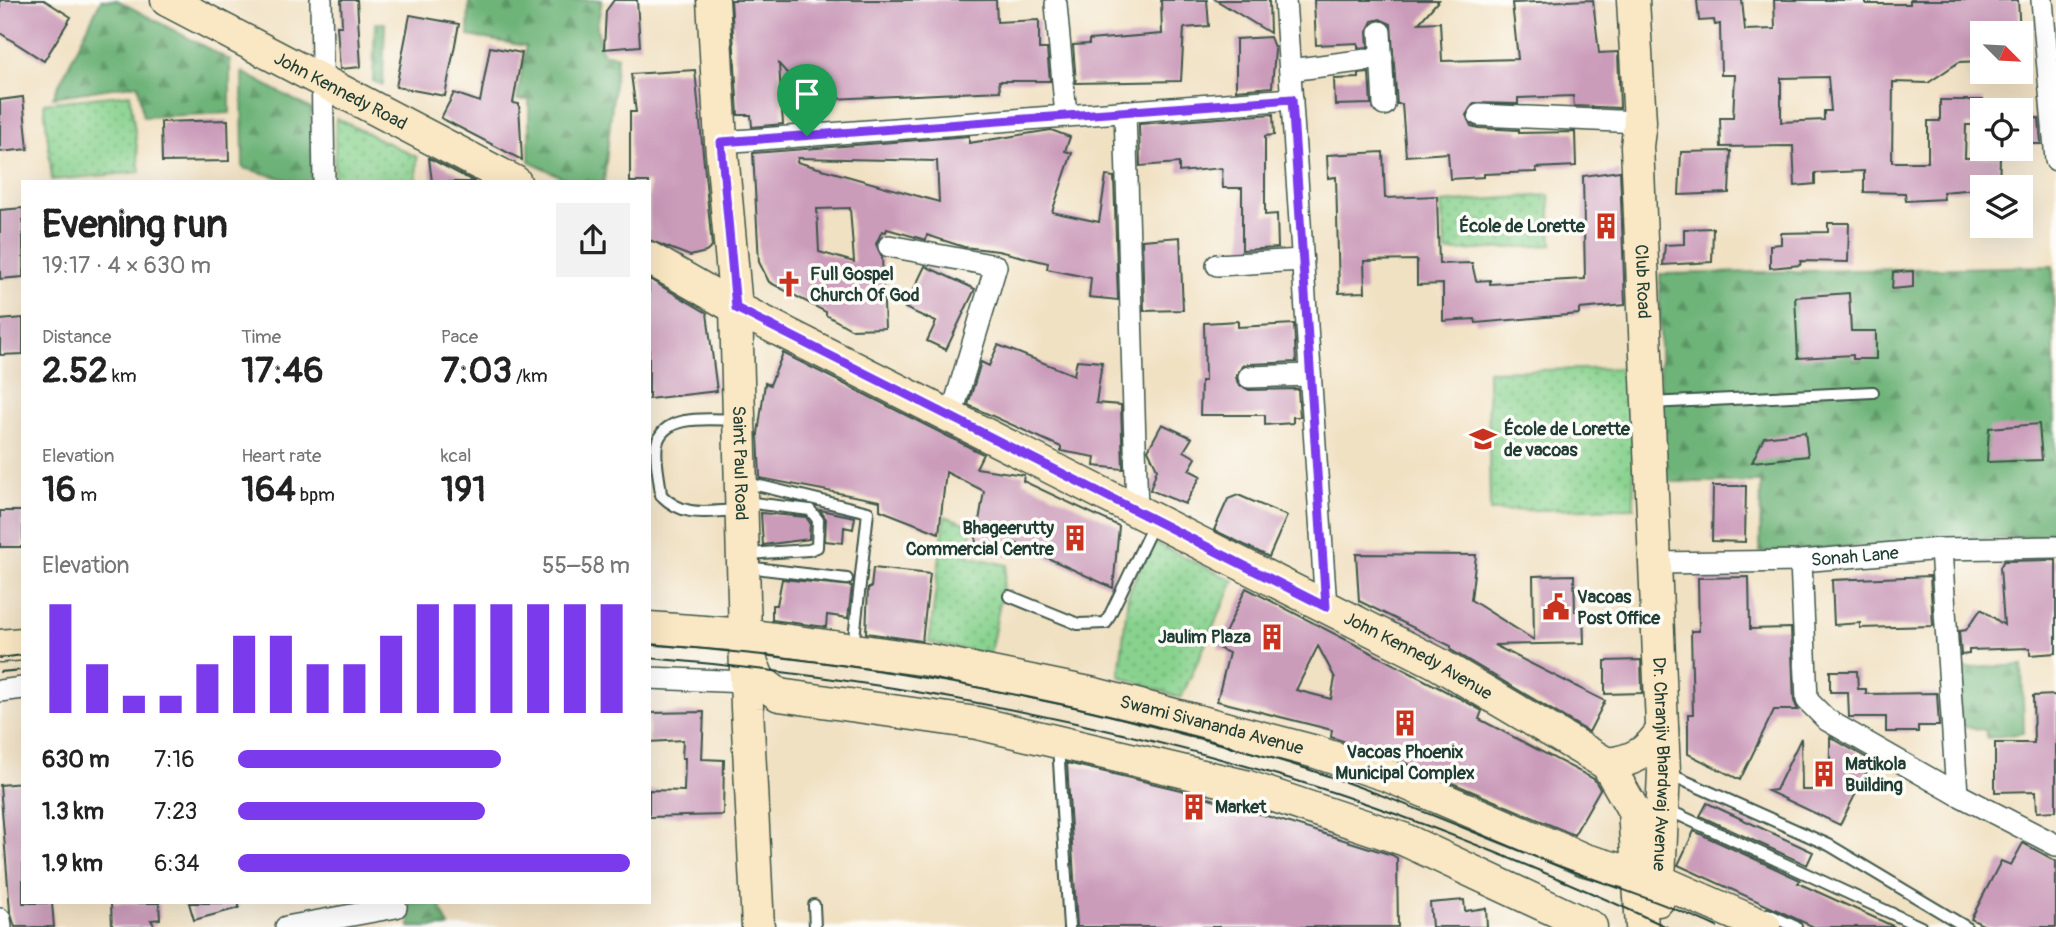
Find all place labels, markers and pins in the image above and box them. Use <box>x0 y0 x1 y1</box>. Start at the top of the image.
pin <box>777 64 837 136</box>
building icon: École de Lorette <box>1591 211 1621 241</box>
place label: École de Lorette <box>1459 215 1586 238</box>
place label: Full Gospel Church Of God <box>810 263 920 307</box>
church icon: Full Gospel Church Of God <box>774 269 804 299</box>
place label: École de Lorette de vacoas <box>1504 418 1631 462</box>
school or university icon: École de Lorette de vacoas <box>1468 424 1498 454</box>
place label: Bhageerutty Commercial Centre <box>906 517 1055 561</box>
building icon: Bhageerutty Commercial Centre <box>1060 523 1090 553</box>
place label: Vacoas Post Office <box>1577 586 1661 630</box>
public building icon: Vacoas Post Office <box>1541 592 1571 622</box>
building icon: Jaulim Plaza <box>1257 622 1287 652</box>
place label: Jaulim Plaza <box>1158 626 1252 649</box>
building icon: Vacoas Phoenix Municipal Complex <box>1390 708 1420 738</box>
place label: Vacoas Phoenix Municipal Complex <box>1335 741 1475 785</box>
place label: Matikola Building <box>1845 753 1907 797</box>
building icon: Matikola Building <box>1809 759 1839 789</box>
building icon: Market <box>1179 792 1209 822</box>
place label: Market <box>1215 796 1267 819</box>

